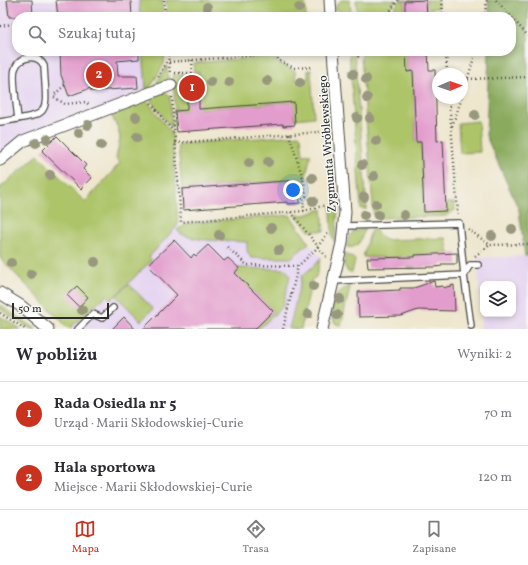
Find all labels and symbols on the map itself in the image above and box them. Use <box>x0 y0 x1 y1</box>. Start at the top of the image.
pin: 2 <box>86 60 112 90</box>
north arrow <box>432 68 468 104</box>
pin: 1 <box>179 73 205 103</box>
street label: Zygmunta Wróblewskiego <box>315 75 341 213</box>
your location <box>283 180 303 200</box>
scale bar <box>12 301 109 320</box>

